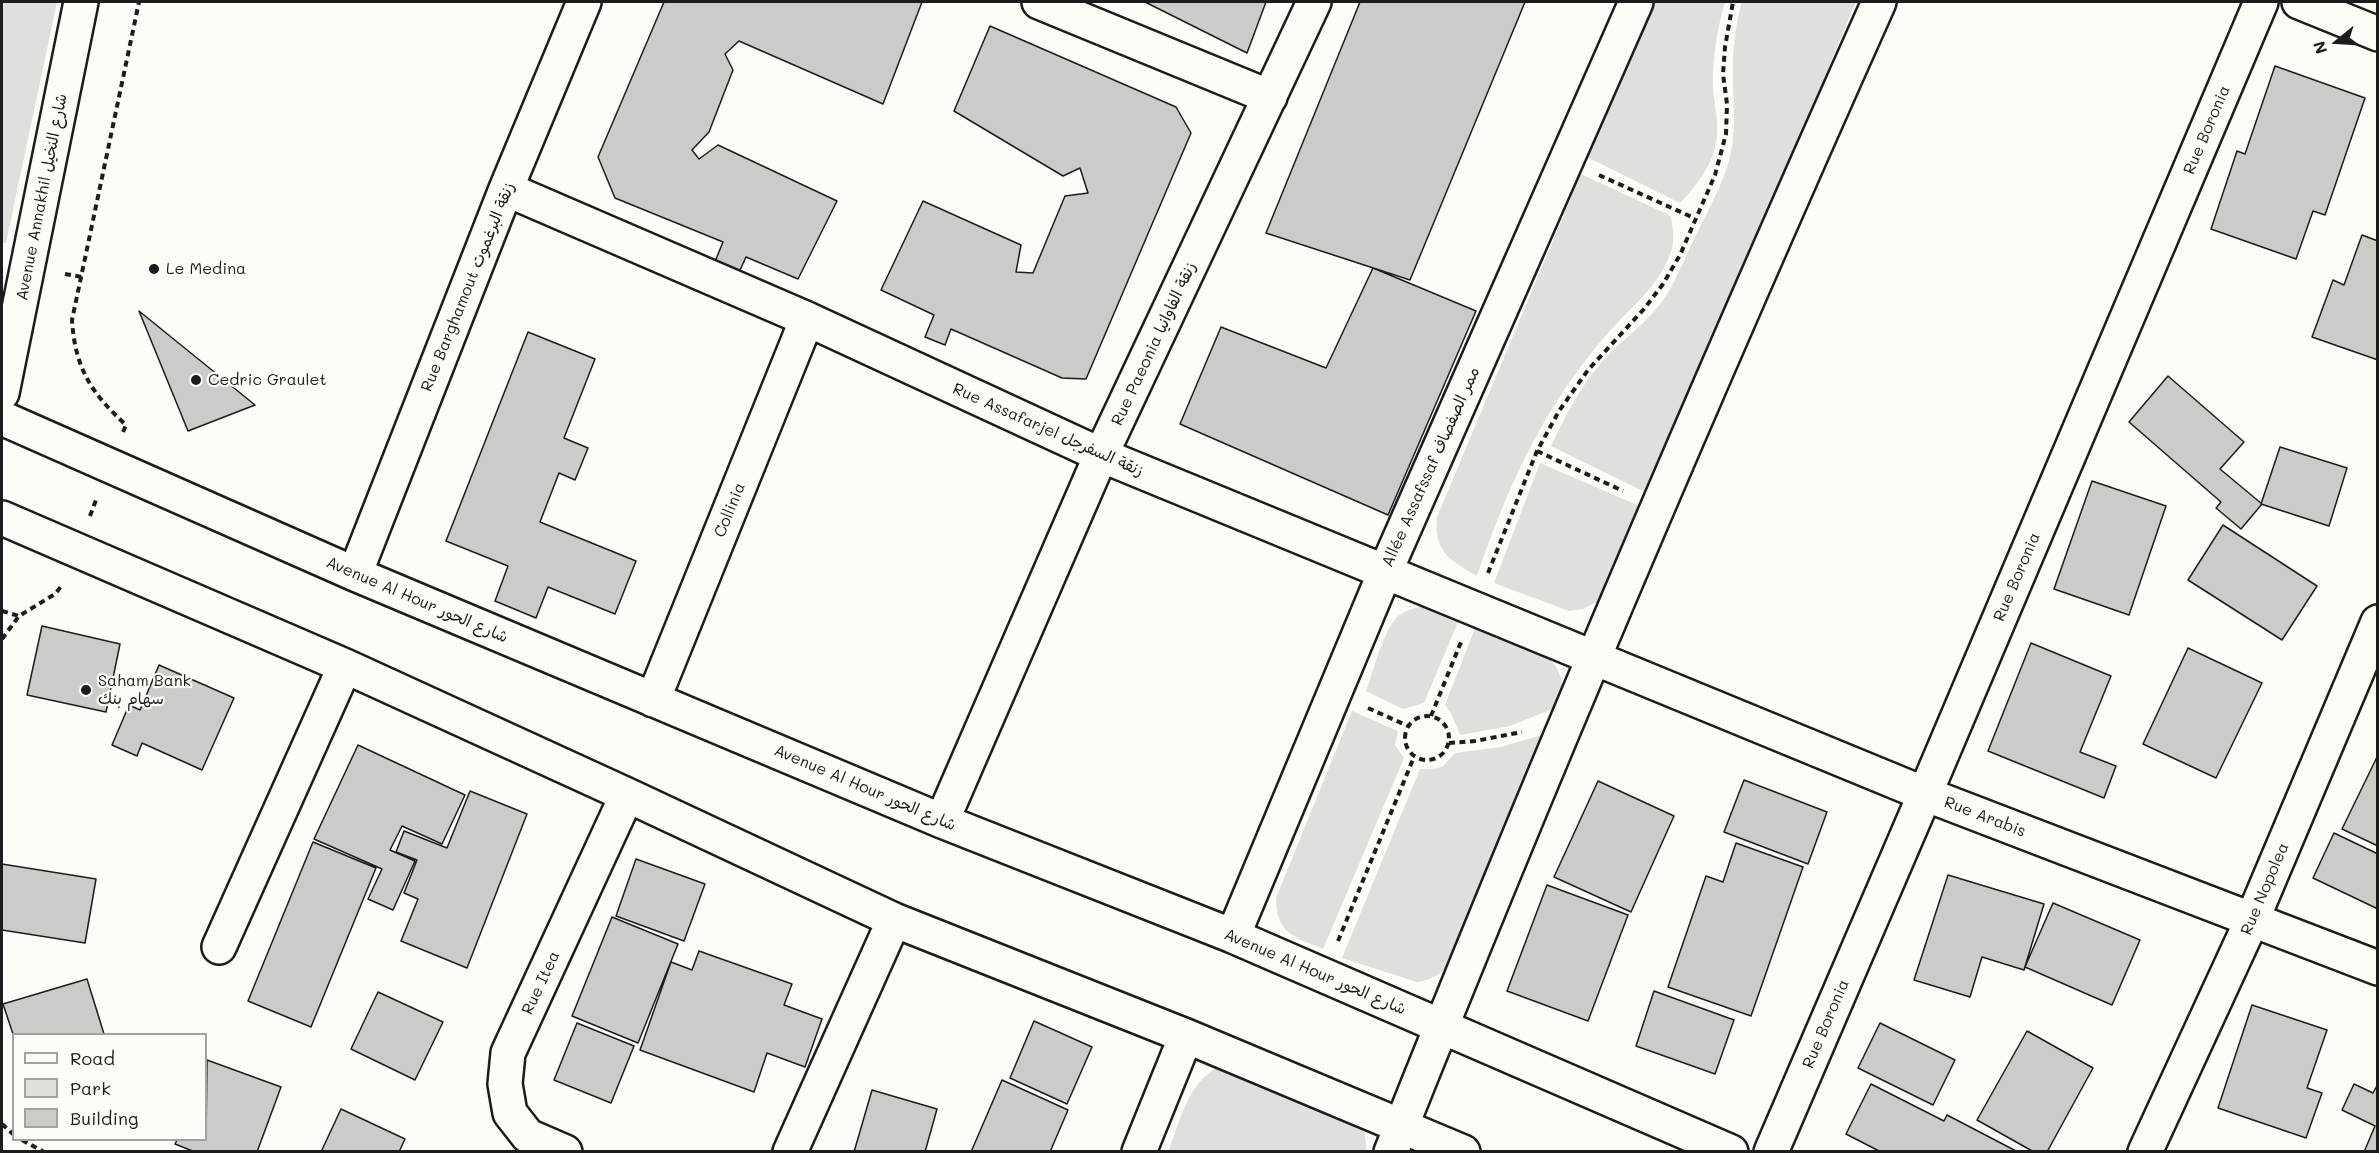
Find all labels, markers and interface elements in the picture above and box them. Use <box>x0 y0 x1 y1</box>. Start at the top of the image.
north arrow <box>2307 12 2367 72</box>
text: N <box>2308 39 2331 57</box>
street label: Rue Boronia <box>2180 83 2234 177</box>
street label: Avenue Annakhil شارع النخيل <box>13 92 71 302</box>
street label: Rue Barghamout زنقة البرغموت <box>417 180 519 394</box>
place label: Le Medina <box>166 259 246 279</box>
street label: Rue Paeonia زنقة الفاوانيا <box>1108 259 1200 429</box>
marker: Le Medina <box>147 262 161 276</box>
street label: Allée Assafssaf ممر الصفصاف <box>1378 364 1484 570</box>
place label: Cedric Graulet <box>208 370 326 390</box>
marker: Cedric Graulet <box>189 373 203 387</box>
street label: Rue Assafarjel زنقة السفرجل <box>950 379 1146 481</box>
street label: Collinia <box>710 480 750 540</box>
street label: Rue Boronia <box>1990 530 2044 624</box>
street label: Avenue Al Hour شارع الحور <box>323 553 511 647</box>
place label: Saham Bank سهام بنك <box>98 671 191 709</box>
marker: Saham Bank سهام بنك <box>79 683 93 697</box>
street label: Avenue Al Hour شارع الحور <box>771 741 959 835</box>
street label: Rue Arabis <box>1941 793 2029 841</box>
street label: Rue Nopolea <box>2237 840 2293 938</box>
street label: Avenue Al Hour شارع الحور <box>1221 925 1409 1019</box>
street label: Rue Itea <box>518 948 564 1018</box>
street label: Rue Boronia <box>1799 977 1853 1071</box>
legend <box>12 1033 207 1141</box>
text: Road <box>70 1046 115 1070</box>
text: Park <box>70 1076 111 1100</box>
text: Building <box>70 1106 138 1130</box>

